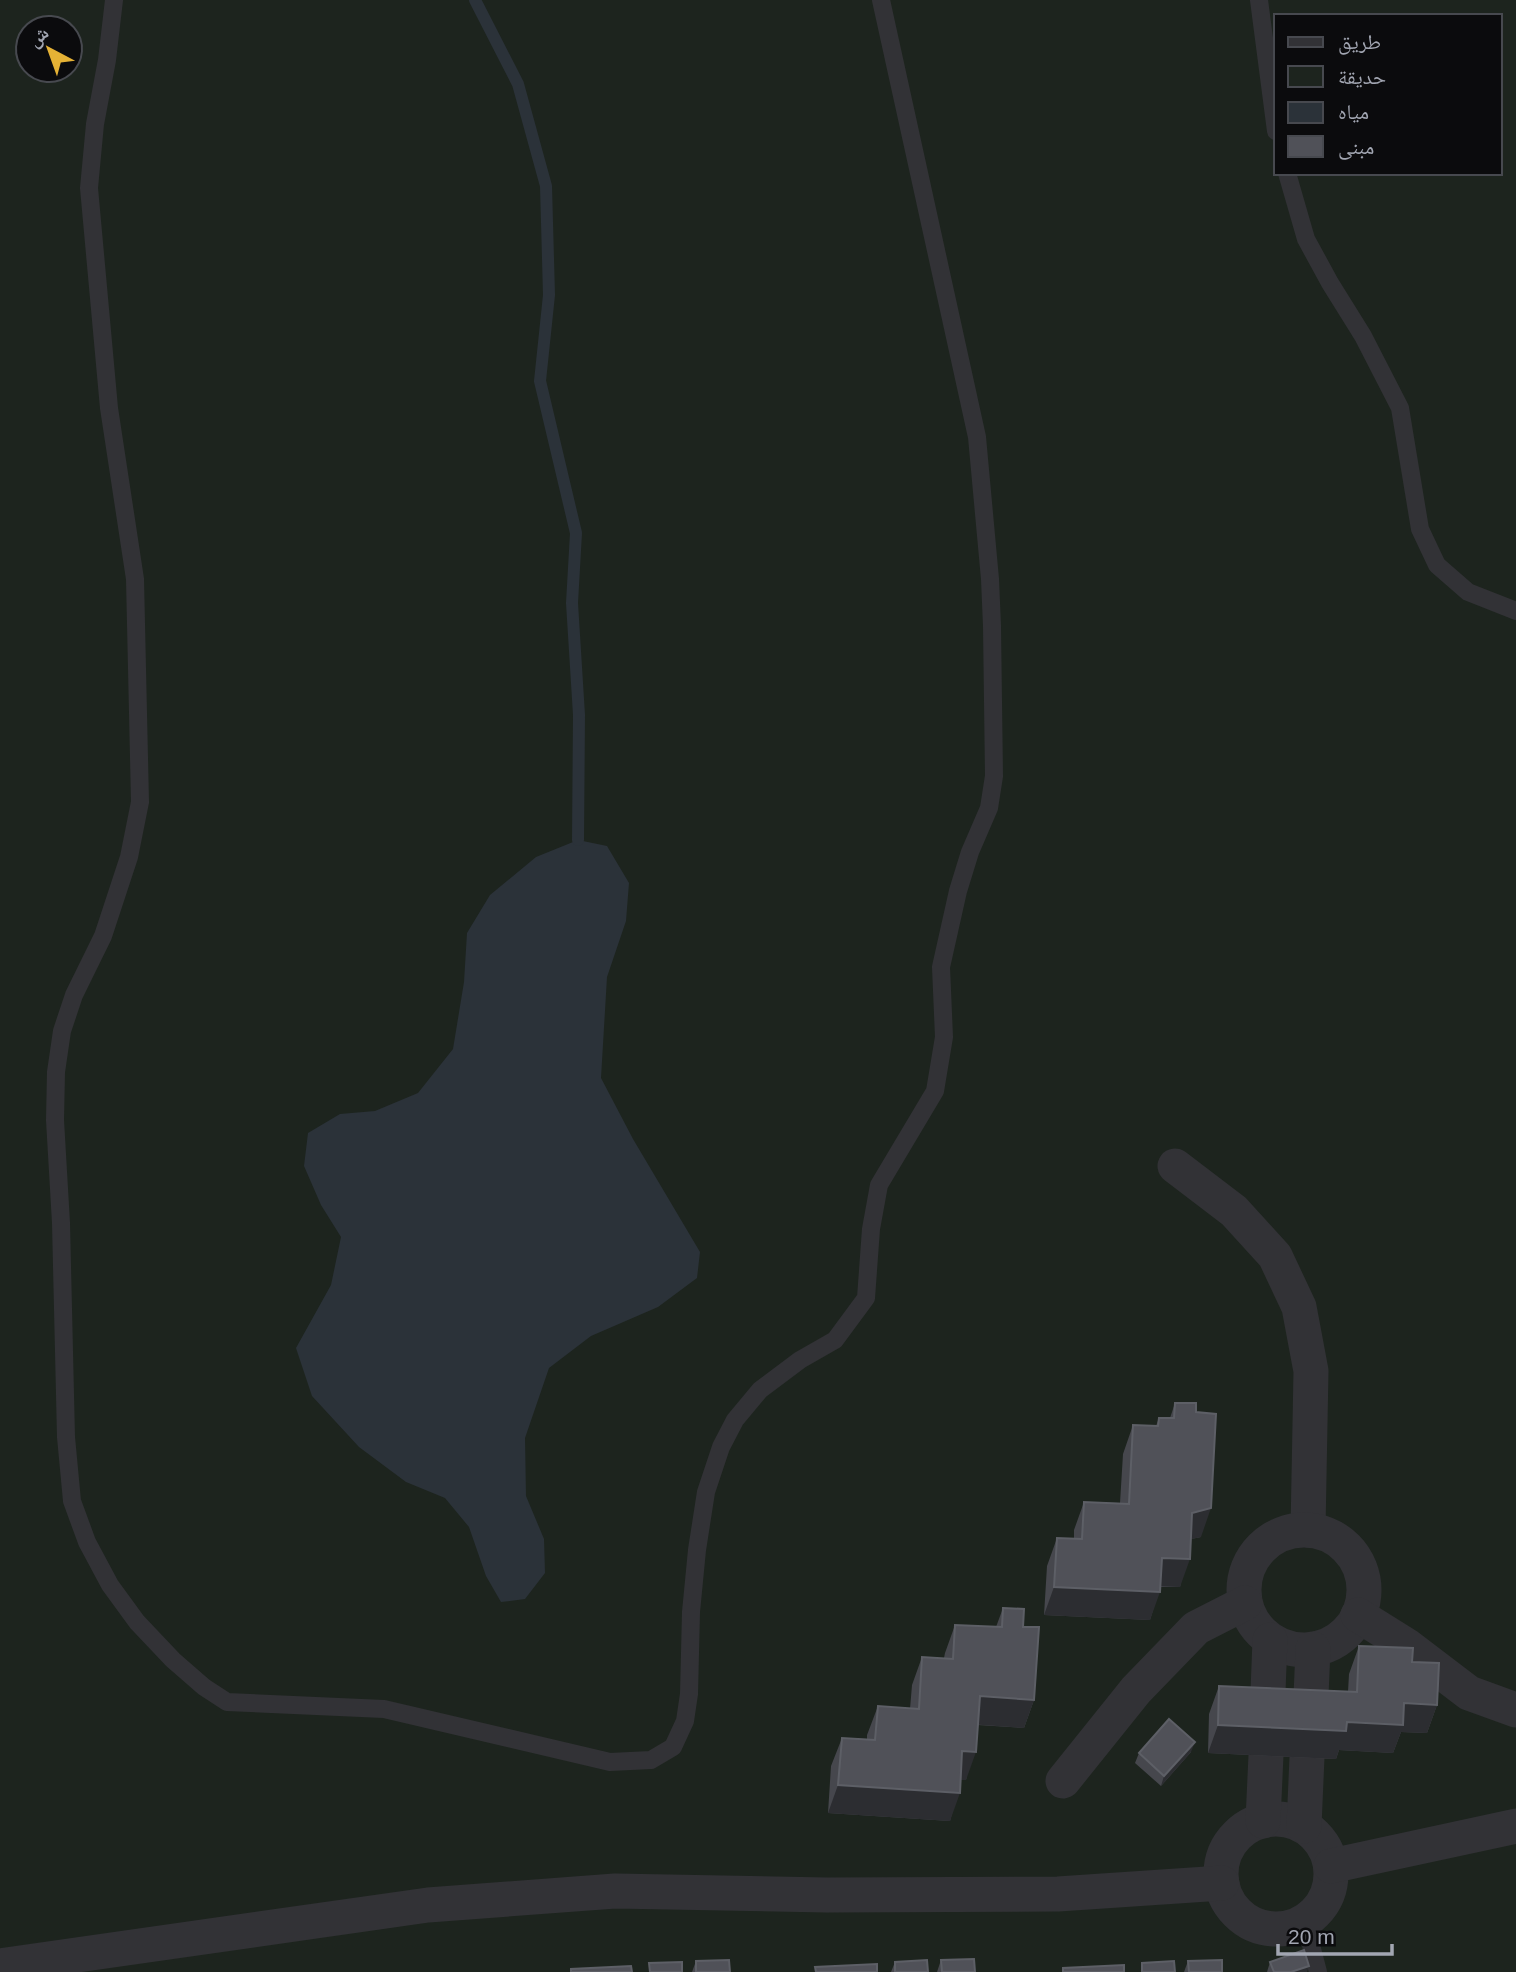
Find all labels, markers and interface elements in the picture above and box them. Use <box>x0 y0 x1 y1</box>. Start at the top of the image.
north arrow <box>14 14 84 84</box>
legend <box>1274 14 1502 175</box>
text: ش <box>24 22 53 52</box>
text: طريق <box>1338 30 1381 55</box>
text: حديقة <box>1338 65 1386 88</box>
text: مياه <box>1338 100 1369 123</box>
text: مبنى <box>1338 135 1374 160</box>
scale bar <box>1278 1912 1392 1956</box>
text: 20 m <box>1288 1925 1335 1948</box>

